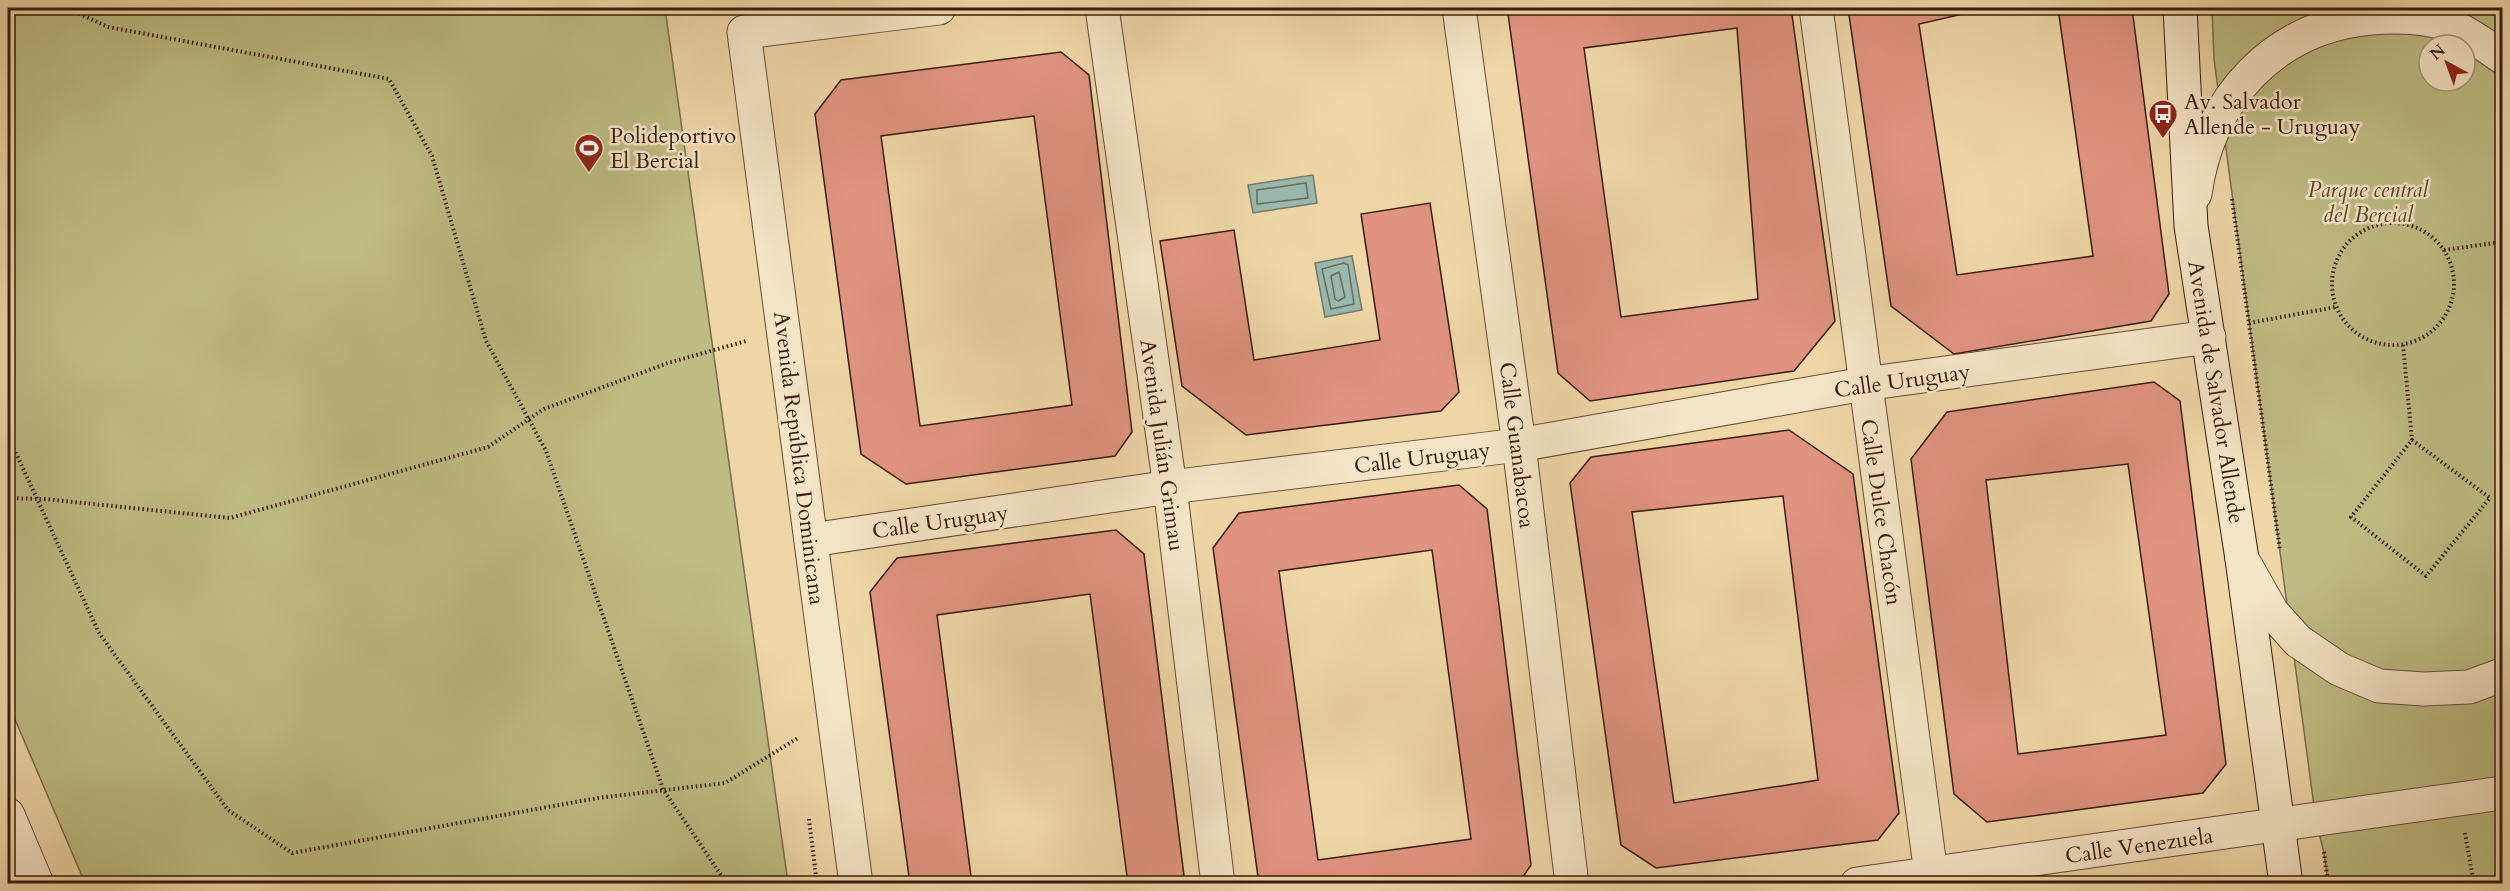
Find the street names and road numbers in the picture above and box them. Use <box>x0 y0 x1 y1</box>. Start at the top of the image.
street label: Avenida de Salvador Allende <box>2180 259 2252 526</box>
street label: Avenida República Dominicana <box>766 310 832 607</box>
street label: Avenida Julián Grimau <box>1132 337 1192 553</box>
street label: Calle Uruguay <box>1832 357 1972 405</box>
street label: Calle Guanabacoa <box>1492 360 1542 530</box>
street label: Calle Dulce Chacón <box>1853 417 1909 608</box>
street label: Calle Uruguay <box>1352 435 1492 481</box>
street label: Calle Uruguay <box>870 498 1010 546</box>
street label: Calle Venezuela <box>2063 821 2216 871</box>

